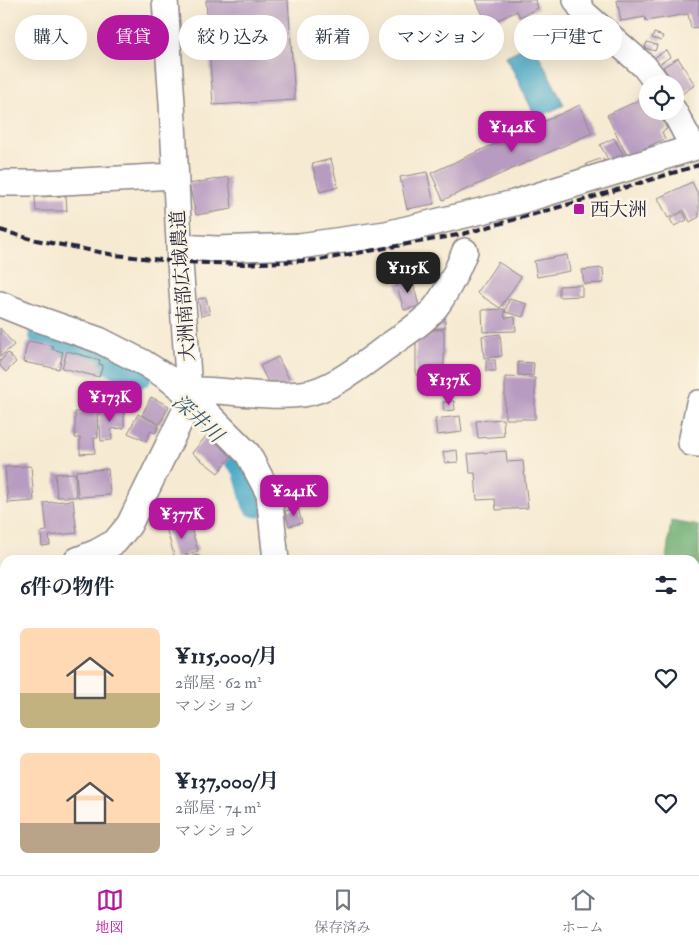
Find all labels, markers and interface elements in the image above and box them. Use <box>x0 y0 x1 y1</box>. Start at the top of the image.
chip: 購入 <box>15 15 87 60</box>
chip: 賃貸 <box>97 15 169 60</box>
chip: 絞り込み <box>179 15 287 60</box>
chip: 新着 <box>297 15 369 60</box>
chip: マンション <box>379 15 504 60</box>
chip: 一戸建て <box>514 15 622 60</box>
map controls <box>639 75 684 120</box>
button: locate <box>639 75 684 120</box>
pin: ¥142K <box>477 110 547 153</box>
text: ¥142K <box>489 117 535 137</box>
place label: 西大洲 <box>590 198 647 222</box>
marker: 西大洲 <box>572 202 586 216</box>
street label: 大洲南部広域農道 <box>166 209 200 363</box>
pin: ¥115K <box>373 252 443 294</box>
text: ¥115K <box>387 258 429 278</box>
pin: ¥137K <box>414 364 484 406</box>
text: ¥137K <box>428 370 470 390</box>
pin: ¥173K <box>75 380 145 423</box>
text: ¥173K <box>89 387 131 407</box>
water label: 深井川 <box>167 389 230 449</box>
pin: ¥241K <box>259 474 329 517</box>
text: ¥241K <box>271 481 317 501</box>
pin: ¥377K <box>147 498 217 540</box>
text: ¥377K <box>160 504 204 524</box>
icon: filters <box>652 571 680 599</box>
text: 6件の物件 <box>20 574 115 601</box>
text: ¥115,000/月 <box>175 643 278 670</box>
icon: home <box>60 648 120 708</box>
icon: heart <box>652 664 680 692</box>
text: 2部屋 · 62 m² <box>175 673 261 693</box>
text: マンション <box>175 696 254 716</box>
text: ¥137,000/月 <box>175 768 279 795</box>
icon: home <box>60 773 120 833</box>
icon: heart <box>652 789 680 817</box>
text: 2部屋 · 74 m² <box>175 798 261 818</box>
text: マンション <box>175 821 254 841</box>
tab: 地図 <box>96 886 124 936</box>
tab: 保存済み <box>315 886 371 936</box>
tab: ホーム <box>562 886 604 936</box>

